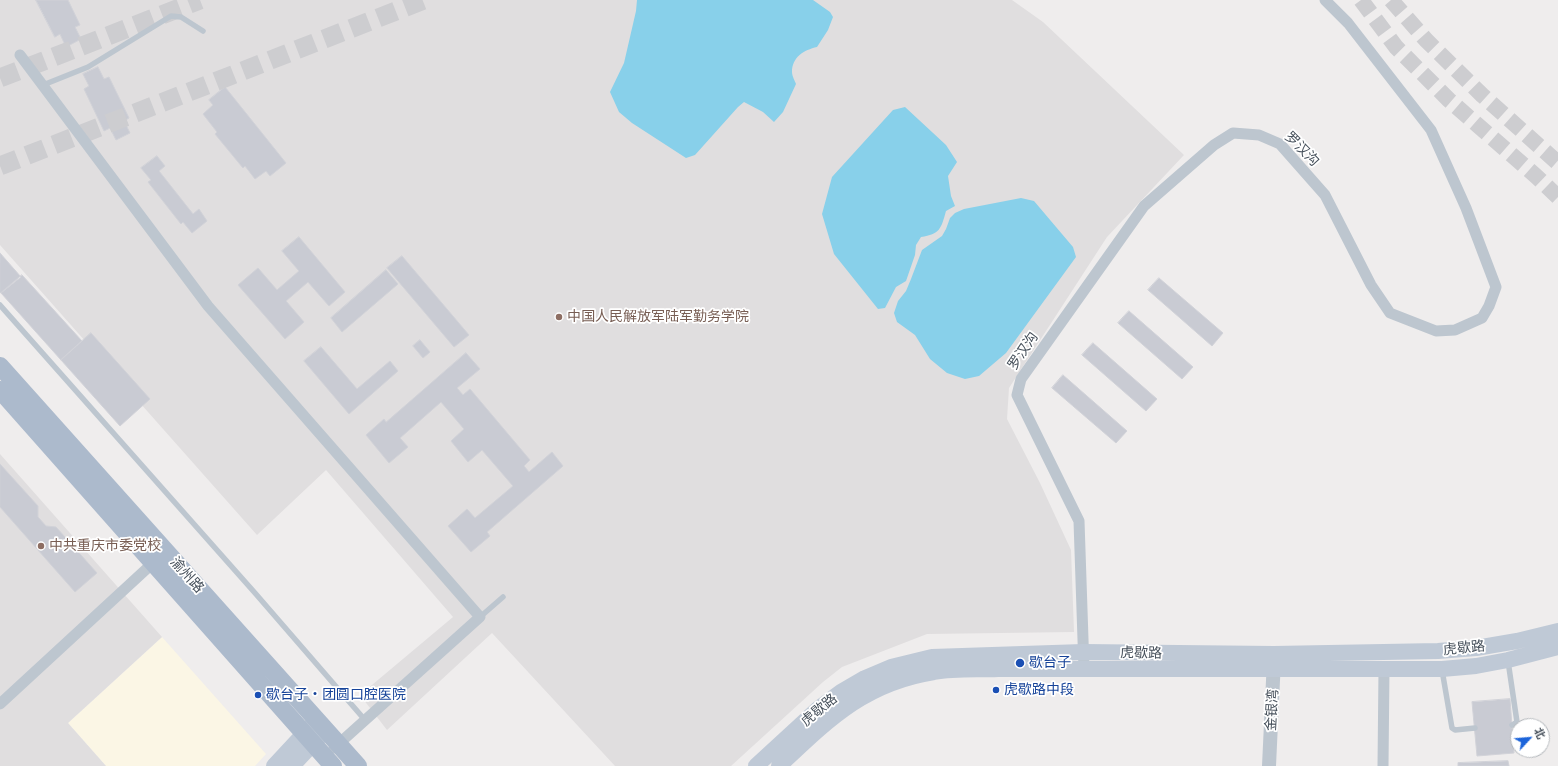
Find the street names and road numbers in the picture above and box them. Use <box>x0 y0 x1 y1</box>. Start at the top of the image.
street label: 罗汉沟 <box>1281 128 1323 170</box>
street label: 罗汉沟 <box>1004 329 1042 373</box>
street label: 渝州路 <box>167 554 207 596</box>
street label: 虎歇路 <box>1442 637 1486 659</box>
street label: 虎歇路 <box>1120 644 1162 662</box>
street label: 金银湾 <box>1263 689 1281 731</box>
street label: 虎歇路 <box>798 690 840 730</box>

